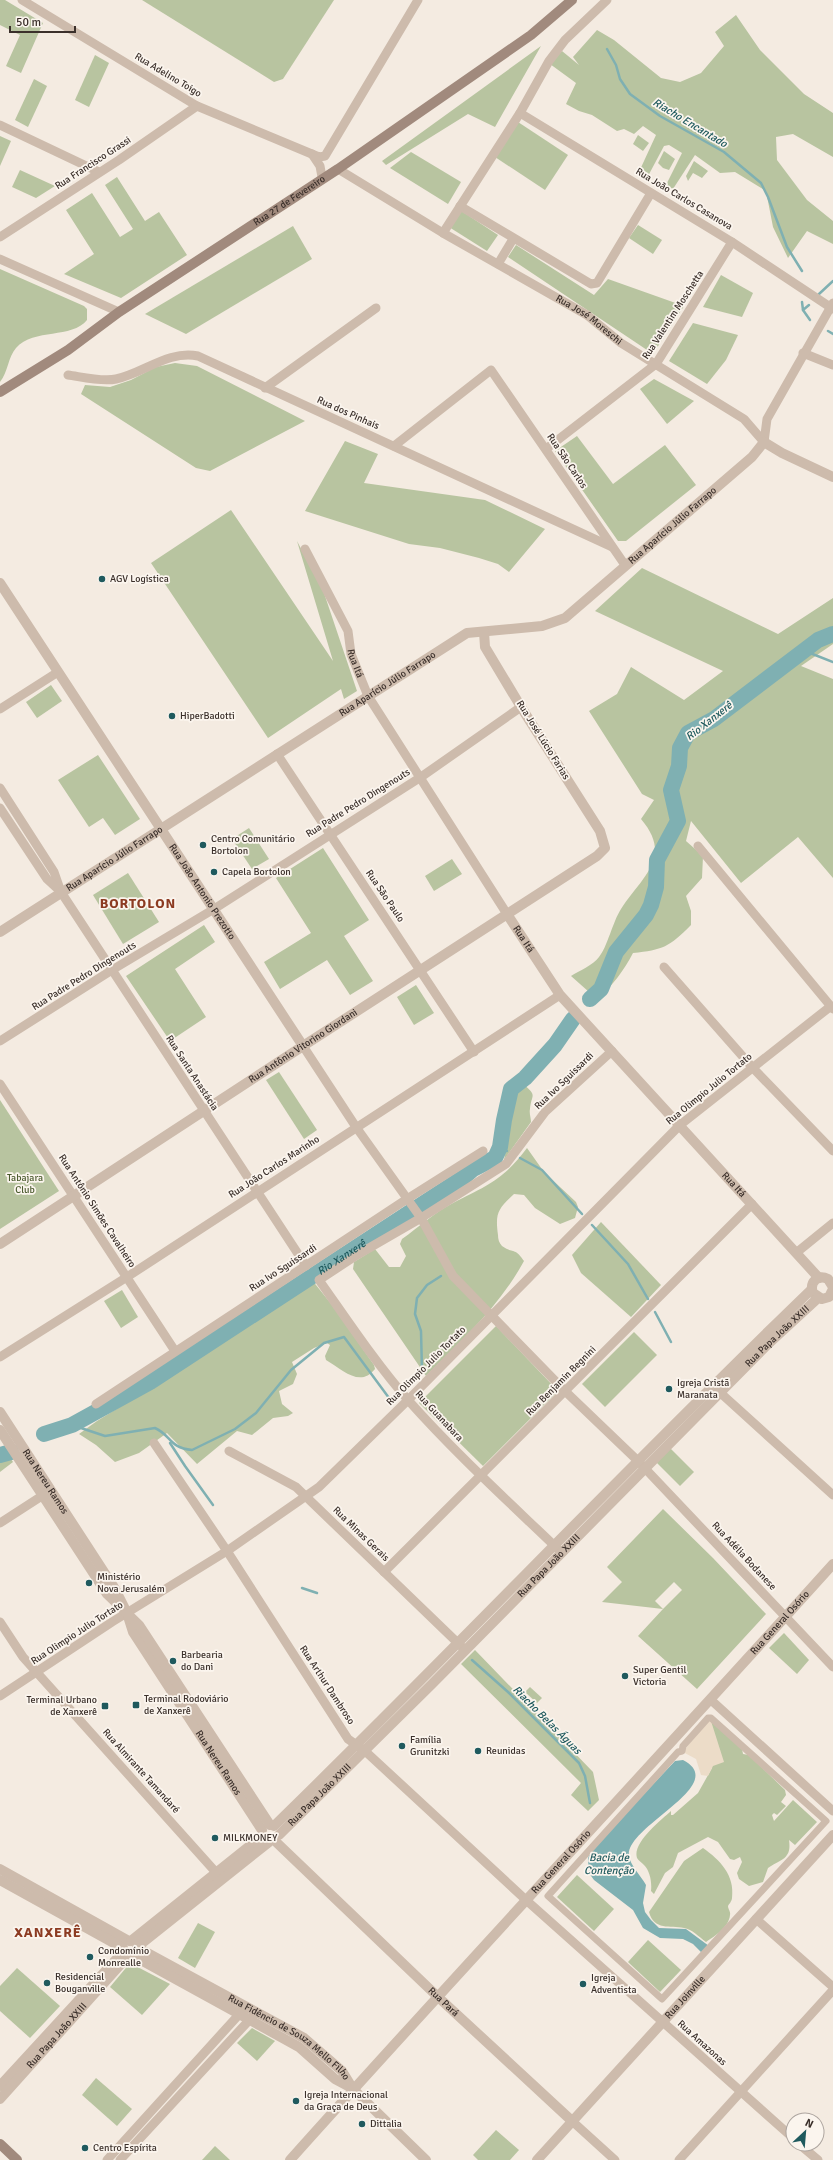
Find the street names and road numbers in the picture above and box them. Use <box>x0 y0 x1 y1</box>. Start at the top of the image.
street label: Rua Adelino Toigo <box>132 50 204 100</box>
street label: Rua Francisco Grassi <box>53 134 133 192</box>
street label: Rua João Carlos Casanova <box>633 165 735 233</box>
street label: Rua 27 de Fevereiro <box>251 173 328 229</box>
street label: Rua Valentim Moschetta <box>640 268 706 362</box>
street label: Rua José Moreschi <box>553 292 625 347</box>
street label: Rua dos Pinhais <box>315 394 382 432</box>
street label: Rua São Carlos <box>544 431 590 491</box>
street label: Rua Aparício Júlio Farrapo <box>626 484 719 567</box>
street label: Rua Itá <box>344 648 366 680</box>
street label: Rua Aparício Júlio Farrapo <box>337 649 438 719</box>
street label: Rua José Lúcio Farias <box>514 698 573 782</box>
street label: Rua Padre Pedro Dingenouts <box>304 766 413 840</box>
street label: Rua Aparício Júlio Farrapo <box>64 823 165 894</box>
street label: Rua João Antonio Prezotto <box>166 842 238 942</box>
street label: Rua São Paulo <box>363 868 407 924</box>
street label: Rua Itá <box>510 923 537 955</box>
street label: Rua Padre Pedro Dingenouts <box>30 939 139 1013</box>
street label: Rua Antônio Vitorino Giordani <box>246 1006 360 1086</box>
street label: Rua Santa Anastácia <box>163 1033 221 1113</box>
street label: Rua Ivo Sguissardi <box>532 1050 596 1112</box>
street label: Rua Olimpio Julio Tortato <box>664 1051 754 1127</box>
street label: Rua João Carlos Marinho <box>226 1133 322 1201</box>
street label: Rua Antônio Simões Cavalheiro <box>56 1152 138 1270</box>
street label: Rua Itá <box>719 1170 748 1200</box>
street label: Rua Ivo Sguissardi <box>247 1242 319 1294</box>
street label: Rua Papa João XXIII <box>743 1303 812 1370</box>
street label: Rua Olimpio Julio Tortato <box>384 1324 468 1408</box>
street label: Rua Benjamin Begnini <box>524 1344 598 1418</box>
street label: Rua Guanabara <box>412 1388 466 1444</box>
street label: Rua Nereu Ramos <box>20 1447 71 1517</box>
street label: Rua Minas Gerais <box>330 1504 392 1564</box>
street label: Rua Adélia Bodanese <box>709 1519 779 1593</box>
street label: Rua Papa João XXIII <box>515 1532 583 1600</box>
street label: Rua General Osório <box>748 1588 812 1657</box>
street label: Rua Olimpio Julio Tortato <box>29 1599 125 1667</box>
street label: Rua Arthur Dambroso <box>297 1643 357 1727</box>
street label: Rua Almirante Tamandaré <box>100 1726 182 1816</box>
street label: Rua Nereu Ramos <box>193 1728 244 1798</box>
street label: Rua Papa João XXIII <box>285 1761 354 1829</box>
street label: Rua General Osório <box>529 1828 593 1896</box>
street label: Rua Joinville <box>662 1973 708 2021</box>
street label: Rua Pará <box>426 1985 461 2019</box>
street label: Rua Fidêncio de Souza Mello Filho <box>226 1992 352 2082</box>
street label: Rua Papa João XXIII <box>24 2000 89 2071</box>
street label: Rua Amazonas <box>675 2018 730 2069</box>

